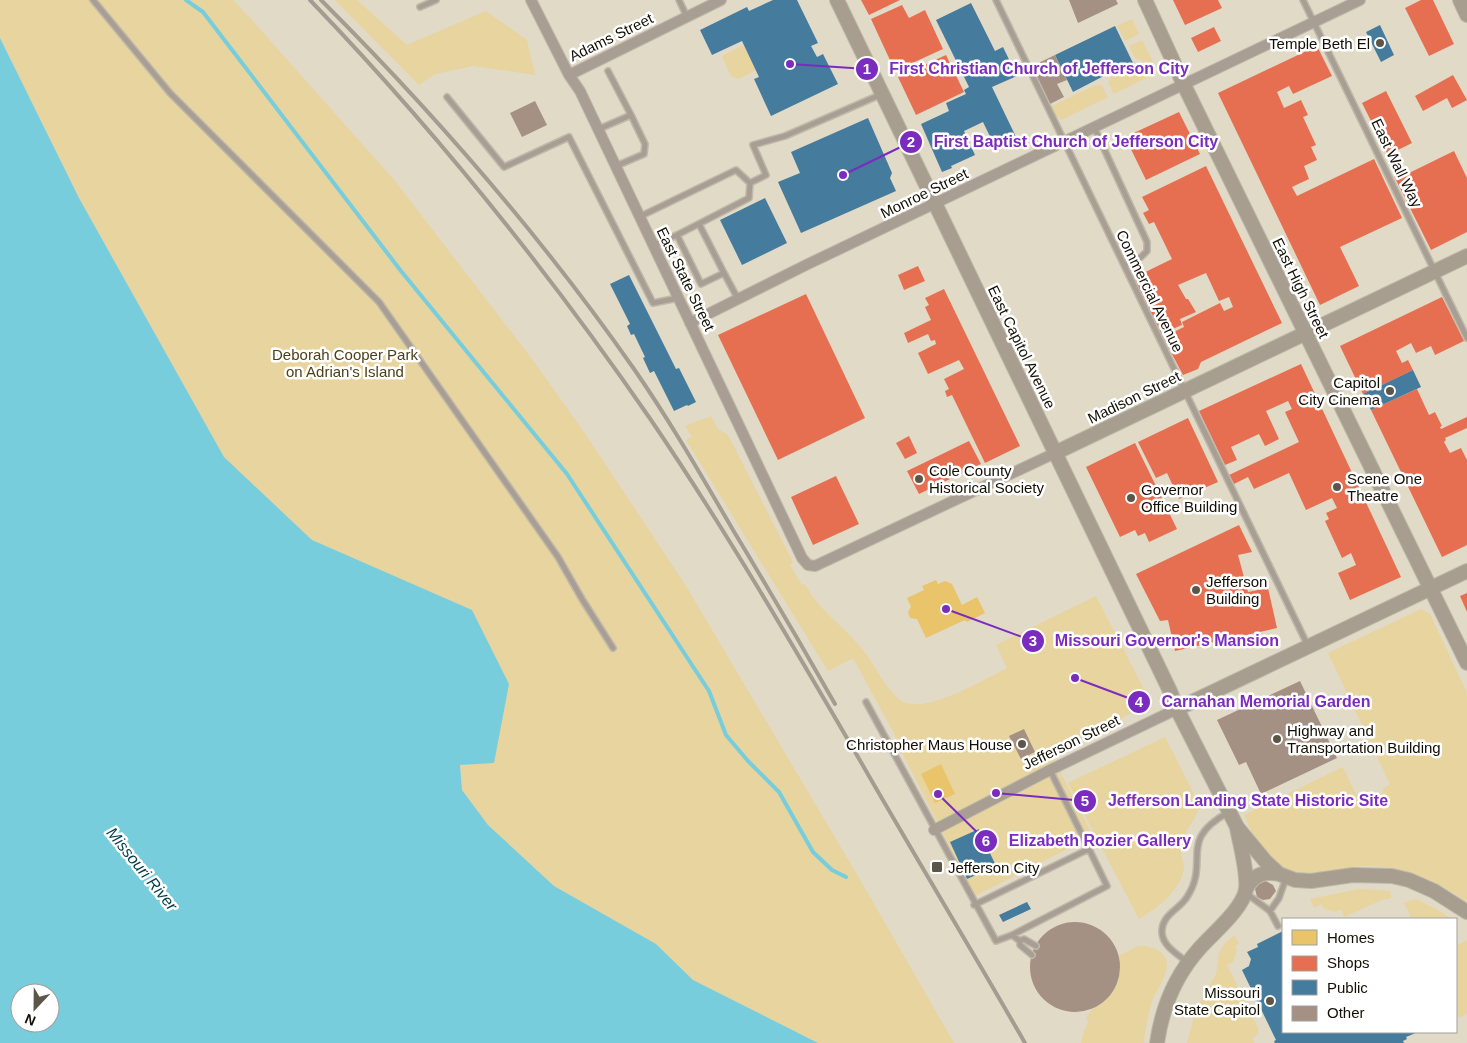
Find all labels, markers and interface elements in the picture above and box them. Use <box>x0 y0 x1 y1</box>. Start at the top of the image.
street label: Adams Street <box>566 9 656 65</box>
place label: Temple Beth El <box>1269 35 1370 52</box>
marker: Temple Beth El <box>1374 37 1386 49</box>
callout: First Christian Church of Jefferson City <box>854 53 1199 84</box>
text: 1 <box>863 60 871 77</box>
text: First Christian Church of Jefferson City <box>889 60 1189 77</box>
street label: East Wall Way <box>1368 116 1426 210</box>
callout: First Baptist Church of Jefferson City <box>899 126 1228 157</box>
text: 2 <box>907 133 915 150</box>
text: First Baptist Church of Jefferson City <box>934 133 1218 150</box>
street label: Monroe Street <box>878 164 971 221</box>
street label: East State Street <box>654 224 719 334</box>
street label: Commercial Avenue <box>1113 227 1187 355</box>
street label: East High Street <box>1269 235 1333 342</box>
street label: East Capitol Avenue <box>985 283 1059 411</box>
park label: Deborah Cooper Park on Adrian's Island <box>272 346 418 380</box>
street label: Madison Street <box>1085 367 1184 427</box>
place label: Capitol City Cinema <box>1298 374 1381 408</box>
marker: Capitol City Cinema <box>1384 385 1396 397</box>
place label: Cole County Historical Society <box>929 462 1045 496</box>
place label: Scene One Theatre <box>1347 470 1422 504</box>
marker: Cole County Historical Society <box>913 473 925 485</box>
place label: Governor Office Building <box>1141 481 1237 515</box>
marker: Scene One Theatre <box>1331 481 1343 493</box>
marker: Governor Office Building <box>1125 492 1137 504</box>
place label: Jefferson Building <box>1206 573 1267 607</box>
marker: Jefferson Building <box>1190 584 1202 596</box>
callout: Missouri Governor's Mansion <box>1020 625 1290 656</box>
text: 3 <box>1029 632 1037 649</box>
text: Missouri Governor's Mansion <box>1055 632 1279 649</box>
callout: Carnahan Memorial Garden <box>1126 686 1380 717</box>
text: 4 <box>1135 693 1144 710</box>
text: Carnahan Memorial Garden <box>1162 693 1370 710</box>
street label: Jefferson Street <box>1020 711 1123 773</box>
place label: Highway and Transportation Building <box>1287 722 1441 756</box>
marker: Highway and Transportation Building <box>1271 733 1283 745</box>
place label: Christopher Maus House <box>846 736 1012 753</box>
marker: Christopher Maus House <box>1016 738 1028 750</box>
callout: Jefferson Landing State Historic Site <box>1073 785 1398 816</box>
text: 5 <box>1081 792 1089 809</box>
text: Jefferson Landing State Historic Site <box>1108 792 1388 809</box>
water label: Missouri River <box>104 824 181 914</box>
callout: Elizabeth Rozier Gallery <box>973 825 1201 856</box>
text: 6 <box>982 832 990 849</box>
text: Elizabeth Rozier Gallery <box>1009 832 1191 849</box>
place label: Jefferson City <box>948 859 1040 876</box>
marker: Jefferson City <box>930 860 944 874</box>
legend <box>1282 918 1457 1033</box>
text: Homes <box>1327 929 1375 946</box>
text: Shops <box>1327 954 1370 971</box>
text: Public <box>1327 979 1368 996</box>
north arrow <box>10 983 60 1033</box>
place label: Missouri State Capitol <box>1174 984 1260 1018</box>
marker: Missouri State Capitol <box>1264 995 1276 1007</box>
text: Other <box>1327 1004 1365 1021</box>
text: N <box>22 1011 38 1029</box>

